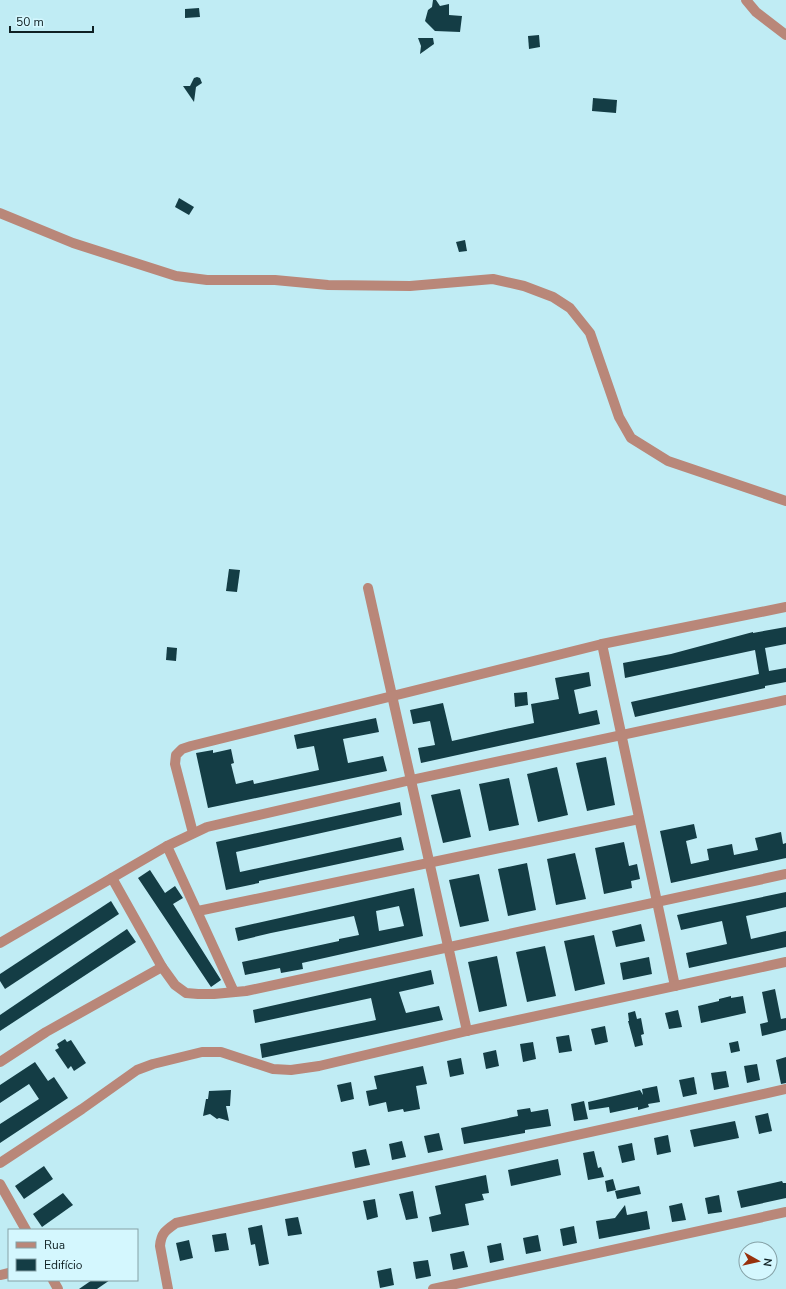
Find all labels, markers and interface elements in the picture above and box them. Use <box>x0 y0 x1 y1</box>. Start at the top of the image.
scale bar <box>10 8 93 34</box>
text: 50 m <box>16 14 44 30</box>
legend <box>8 1229 138 1281</box>
text: Rua <box>44 1237 65 1253</box>
north arrow <box>738 1241 778 1281</box>
text: Edifício <box>44 1257 83 1273</box>
text: N <box>759 1257 775 1267</box>

